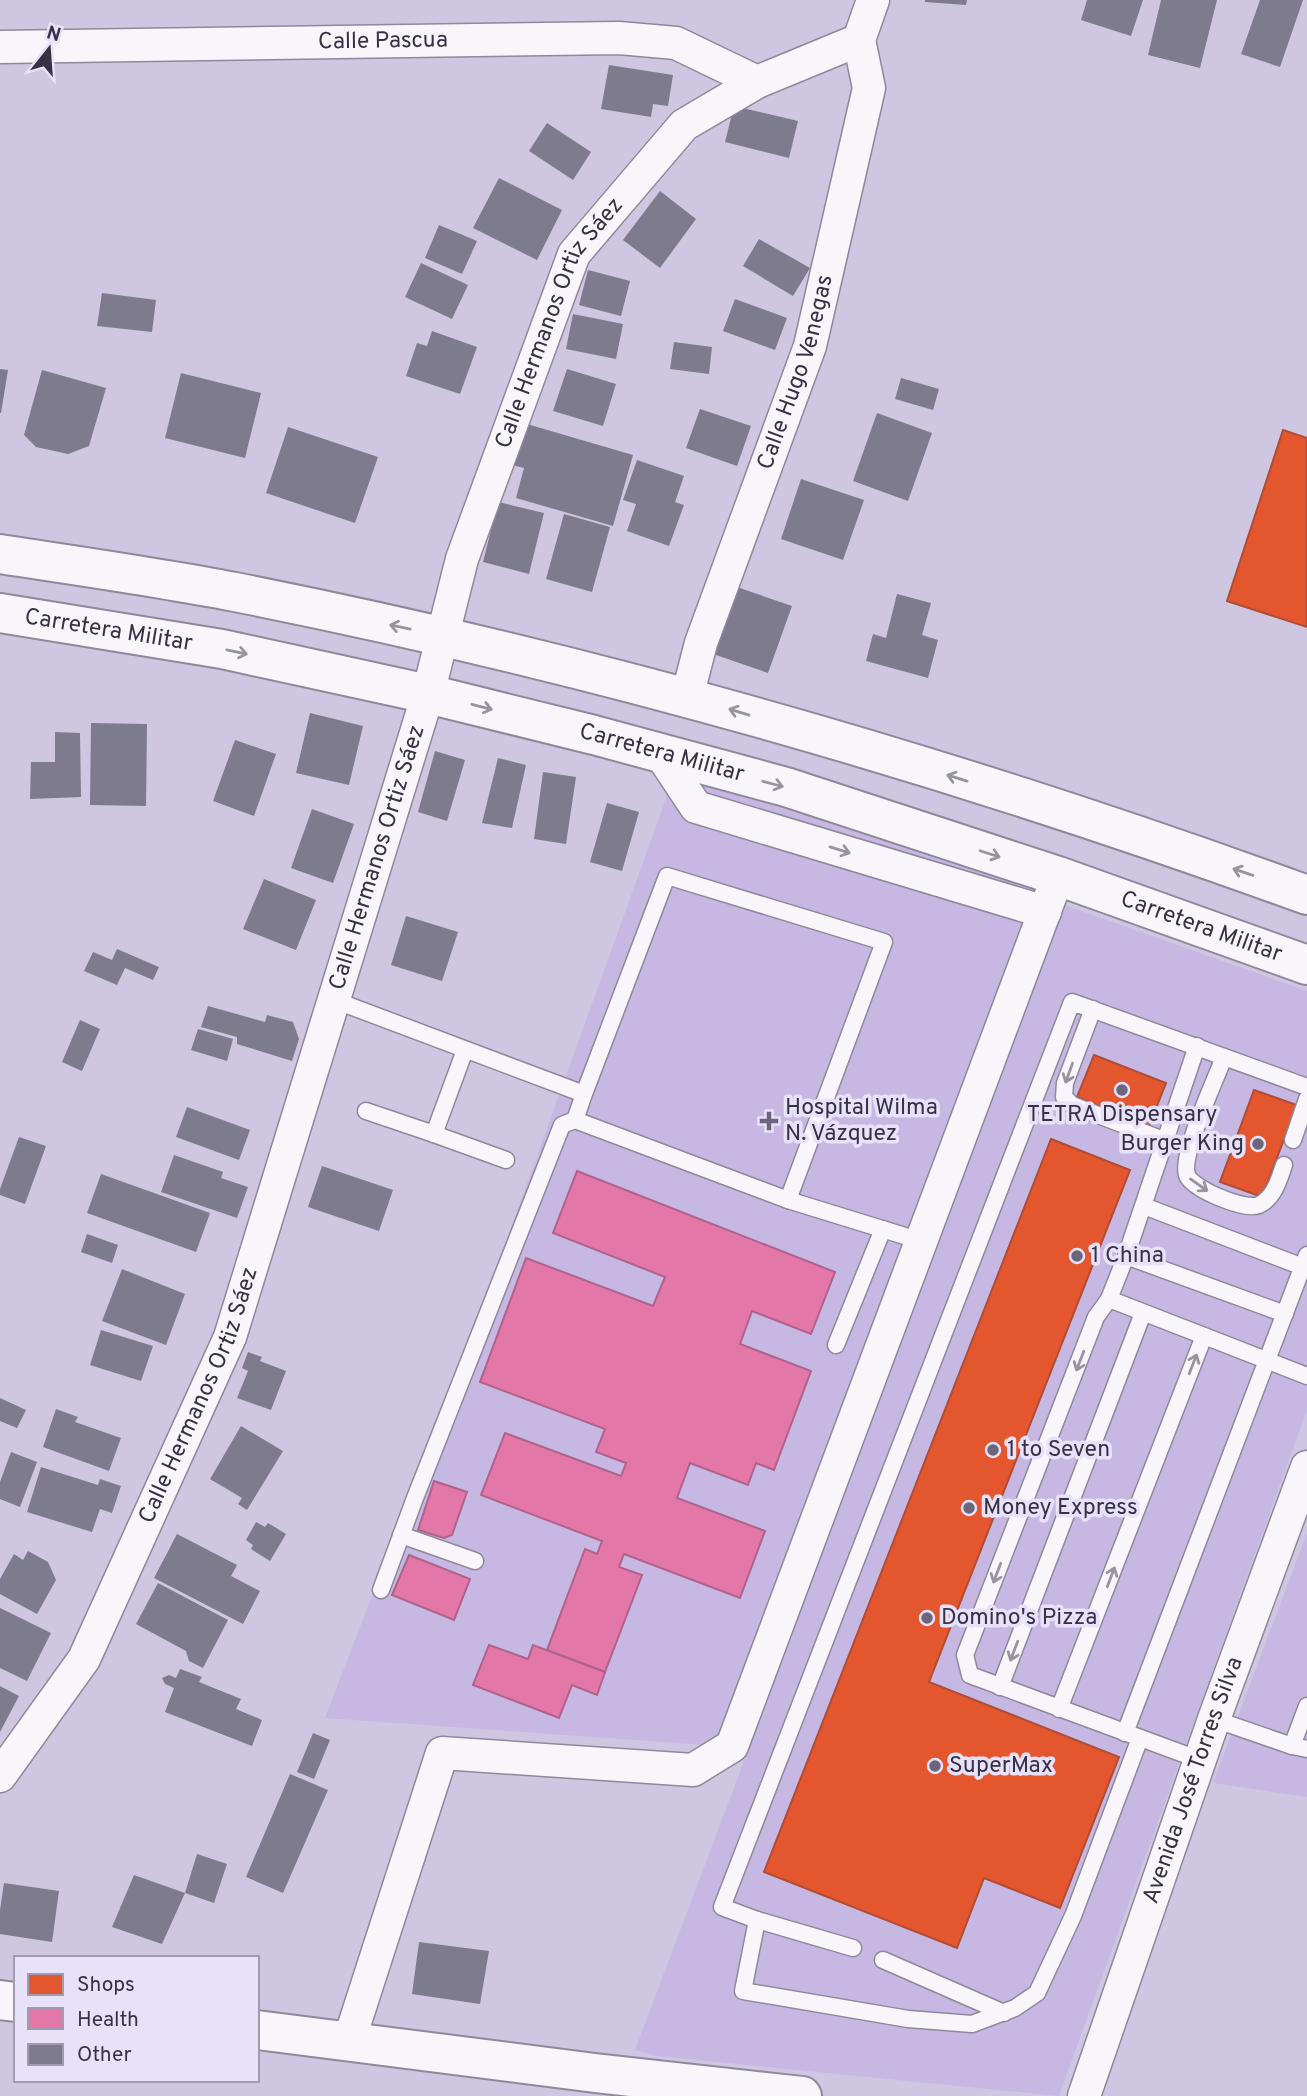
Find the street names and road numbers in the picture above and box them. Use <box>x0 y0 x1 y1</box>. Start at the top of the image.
street label: Calle Pascua <box>318 26 448 57</box>
street label: Calle Hermanos Ortiz Sáez <box>489 192 630 453</box>
street label: Calle Hugo Venegas <box>751 272 840 474</box>
street label: Carretera Militar <box>22 603 195 659</box>
street label: Carretera Militar <box>576 717 748 790</box>
street label: Calle Hermanos Ortiz Sáez <box>323 722 432 994</box>
street label: Carretera Militar <box>1116 885 1286 969</box>
street label: Calle Hermanos Ortiz Sáez <box>133 1264 265 1528</box>
street label: Avenida José Torres Silva <box>1137 1653 1250 1908</box>

